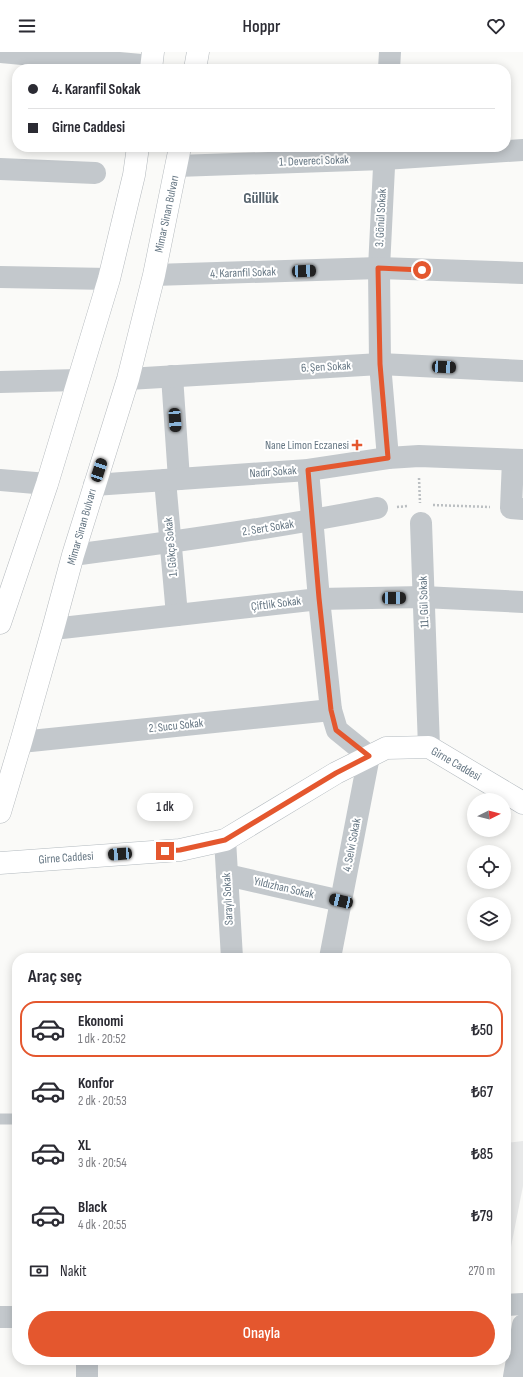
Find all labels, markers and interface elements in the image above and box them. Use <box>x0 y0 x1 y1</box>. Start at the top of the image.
icon: menu <box>16 15 38 37</box>
icon: heart <box>485 15 507 37</box>
text: Hoppr <box>243 16 280 37</box>
text: 4. Karanfil Sokak <box>52 80 141 99</box>
text: Girne Caddesi <box>52 118 125 137</box>
street label: 1. Devereci Sokak <box>279 152 349 170</box>
street label: Mimar Sinan Bulvarı <box>151 174 183 254</box>
street label: 3. Gönül Sokak <box>372 188 390 248</box>
district label: Güllük <box>243 189 279 208</box>
route start <box>413 261 431 279</box>
street label: 4. Karanfil Sokak <box>210 264 277 282</box>
car <box>292 265 316 277</box>
street label: 6. Şen Sokak <box>301 358 352 376</box>
car <box>432 360 456 374</box>
car <box>168 408 182 432</box>
place label: Nane Limon Eczanesi <box>265 438 349 453</box>
marker: Nane Limon Eczanesi <box>352 440 362 450</box>
car <box>90 457 108 483</box>
street label: Nadir Sokak <box>249 463 297 481</box>
street label: Mimar Sinan Bulvarı <box>64 487 100 567</box>
street label: 1. Gökçe Sokak <box>161 516 181 577</box>
street label: 2. Sert Sokak <box>241 516 295 539</box>
street label: 11. Gül Sokak <box>416 575 432 628</box>
car <box>382 592 406 604</box>
street label: Çiftlik Sokak <box>250 593 302 615</box>
street label: 2. Sucu Sokak <box>148 716 204 736</box>
street label: Girne Caddesi <box>428 744 484 784</box>
callout: 1 dk <box>137 793 193 821</box>
north arrow <box>467 793 511 837</box>
map controls <box>467 793 511 941</box>
text: 1 dk <box>156 799 174 815</box>
street label: 4. Selvi Sokak <box>339 817 365 873</box>
route end <box>156 842 174 860</box>
button: locate <box>467 845 511 889</box>
car <box>108 847 132 861</box>
street label: Girne Caddesi <box>38 849 94 867</box>
street label: Saraylı Sokak <box>219 872 237 926</box>
street label: Yıldızhan Sokak <box>252 874 316 902</box>
car <box>328 892 354 910</box>
button: layers <box>467 897 511 941</box>
text: Araç seç <box>28 966 82 987</box>
icon: car <box>30 1011 66 1047</box>
text: Ekonomi <box>78 1012 123 1031</box>
text: ₺50 <box>471 1021 493 1040</box>
text: 1 dk · 20:52 <box>78 1031 126 1047</box>
icon: car <box>30 1073 66 1109</box>
text: Konfor <box>78 1074 114 1093</box>
text: ₺67 <box>471 1083 493 1102</box>
text: 2 dk · 20:53 <box>78 1093 127 1109</box>
icon: car <box>30 1135 66 1171</box>
text: XL <box>78 1136 91 1155</box>
text: ₺85 <box>471 1145 493 1164</box>
text: 3 dk · 20:54 <box>78 1155 127 1171</box>
icon: car <box>30 1197 66 1233</box>
text: Black <box>78 1198 107 1217</box>
text: ₺79 <box>471 1207 493 1226</box>
text: 4 dk · 20:55 <box>78 1217 127 1233</box>
icon: cash <box>28 1260 50 1282</box>
text: Nakit <box>60 1262 87 1281</box>
text: 270 m <box>468 1263 495 1279</box>
button: Onayla <box>28 1311 495 1357</box>

